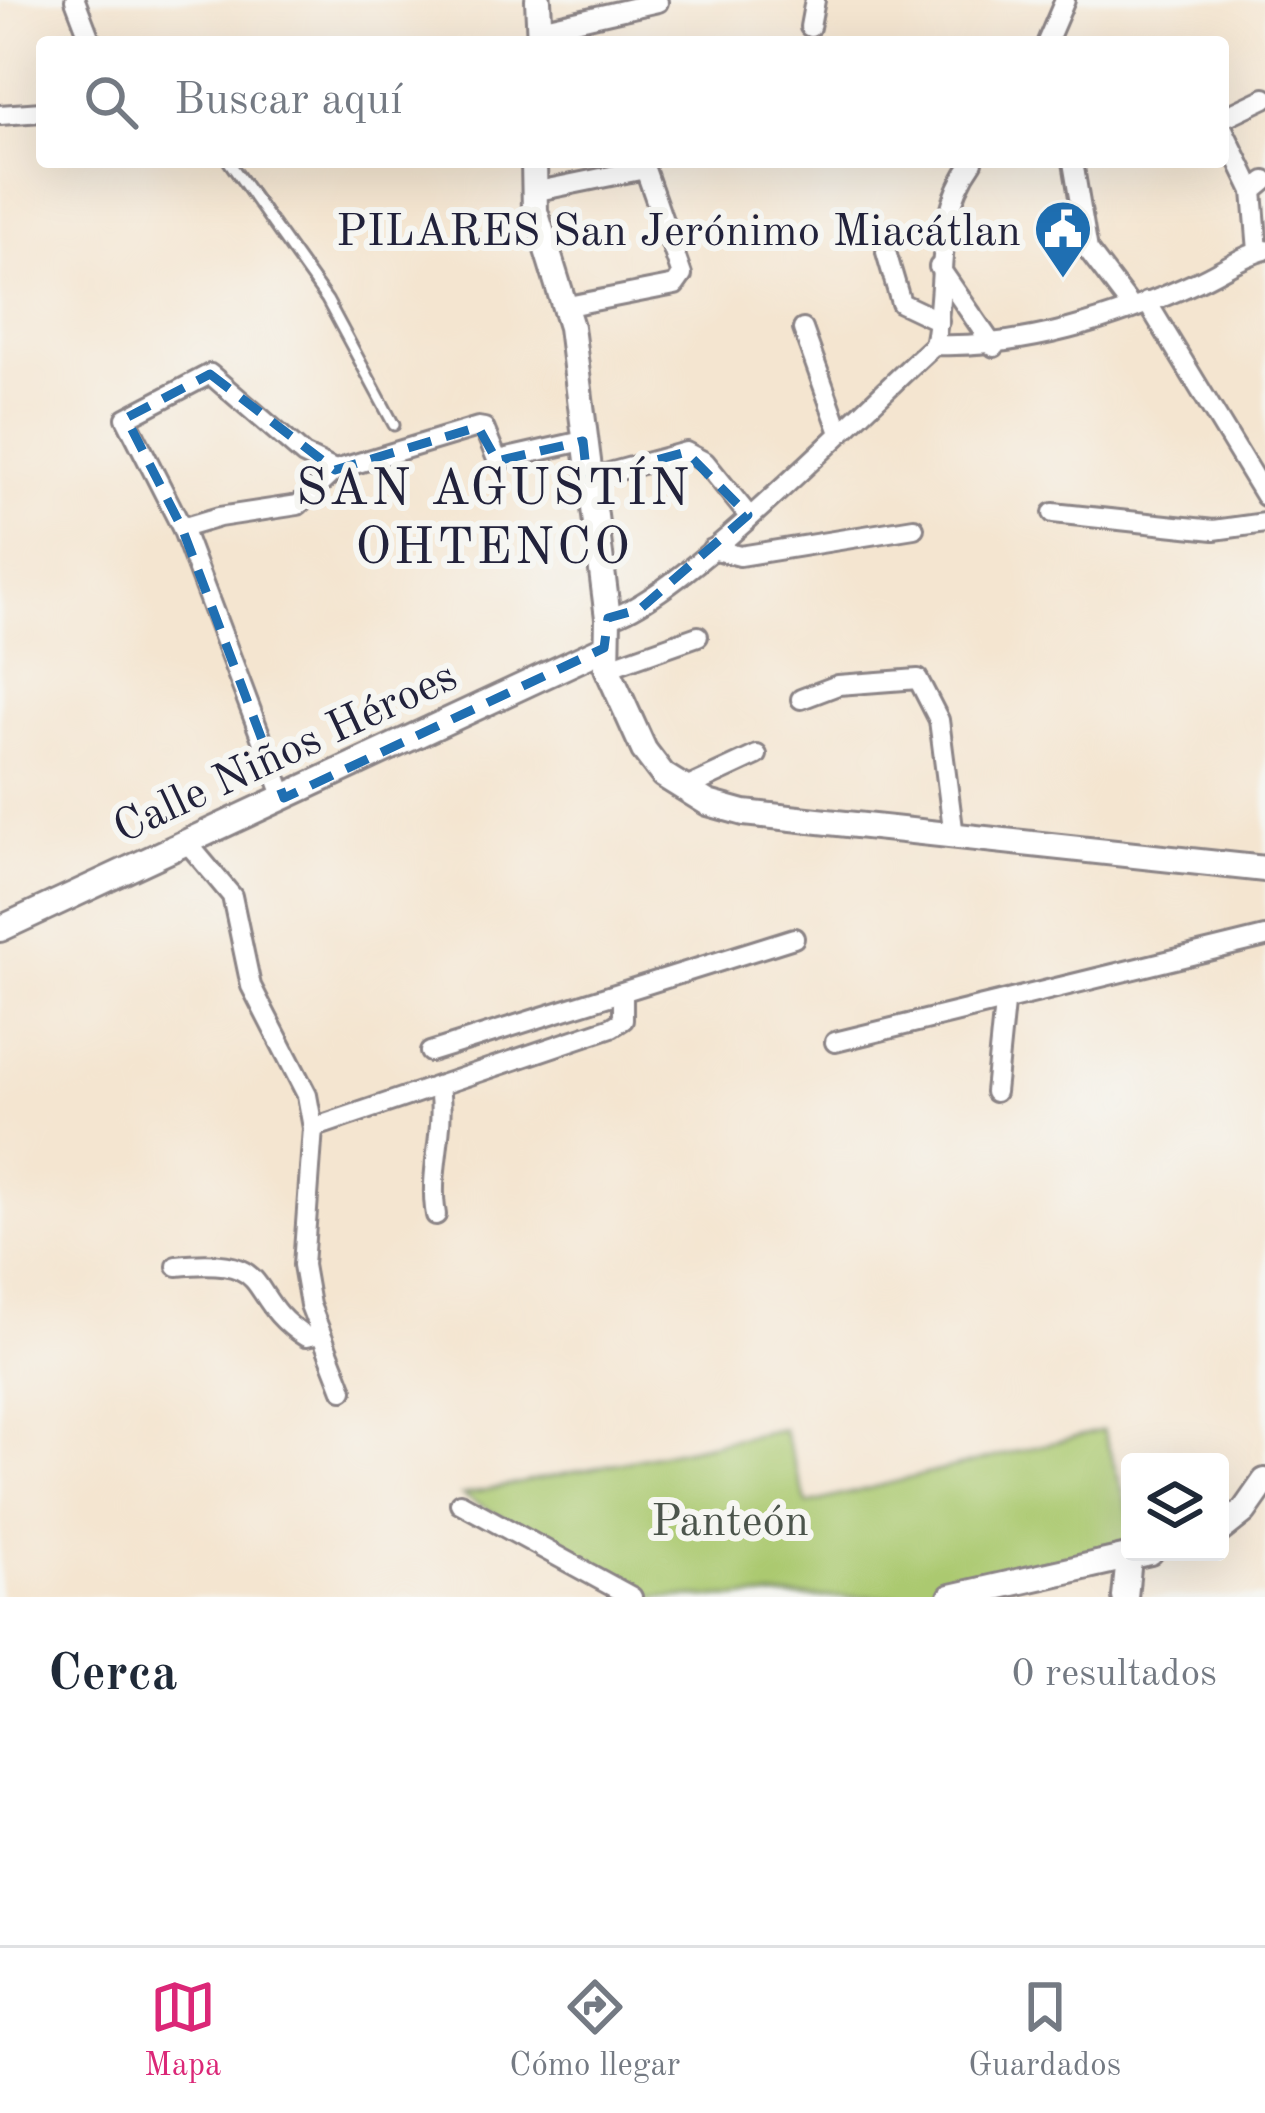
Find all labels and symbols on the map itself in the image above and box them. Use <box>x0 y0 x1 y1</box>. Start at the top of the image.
public building icon: PILARES San Jerónimo Miacátlan <box>1032 198 1094 280</box>
place label: PILARES San Jerónimo Miacátlan <box>336 211 1021 256</box>
district label: SAN AGUSTÍN OHTENCO <box>296 456 692 575</box>
street label: Calle Niños Héroes <box>108 655 464 853</box>
park label: Panteón <box>651 1501 809 1546</box>

